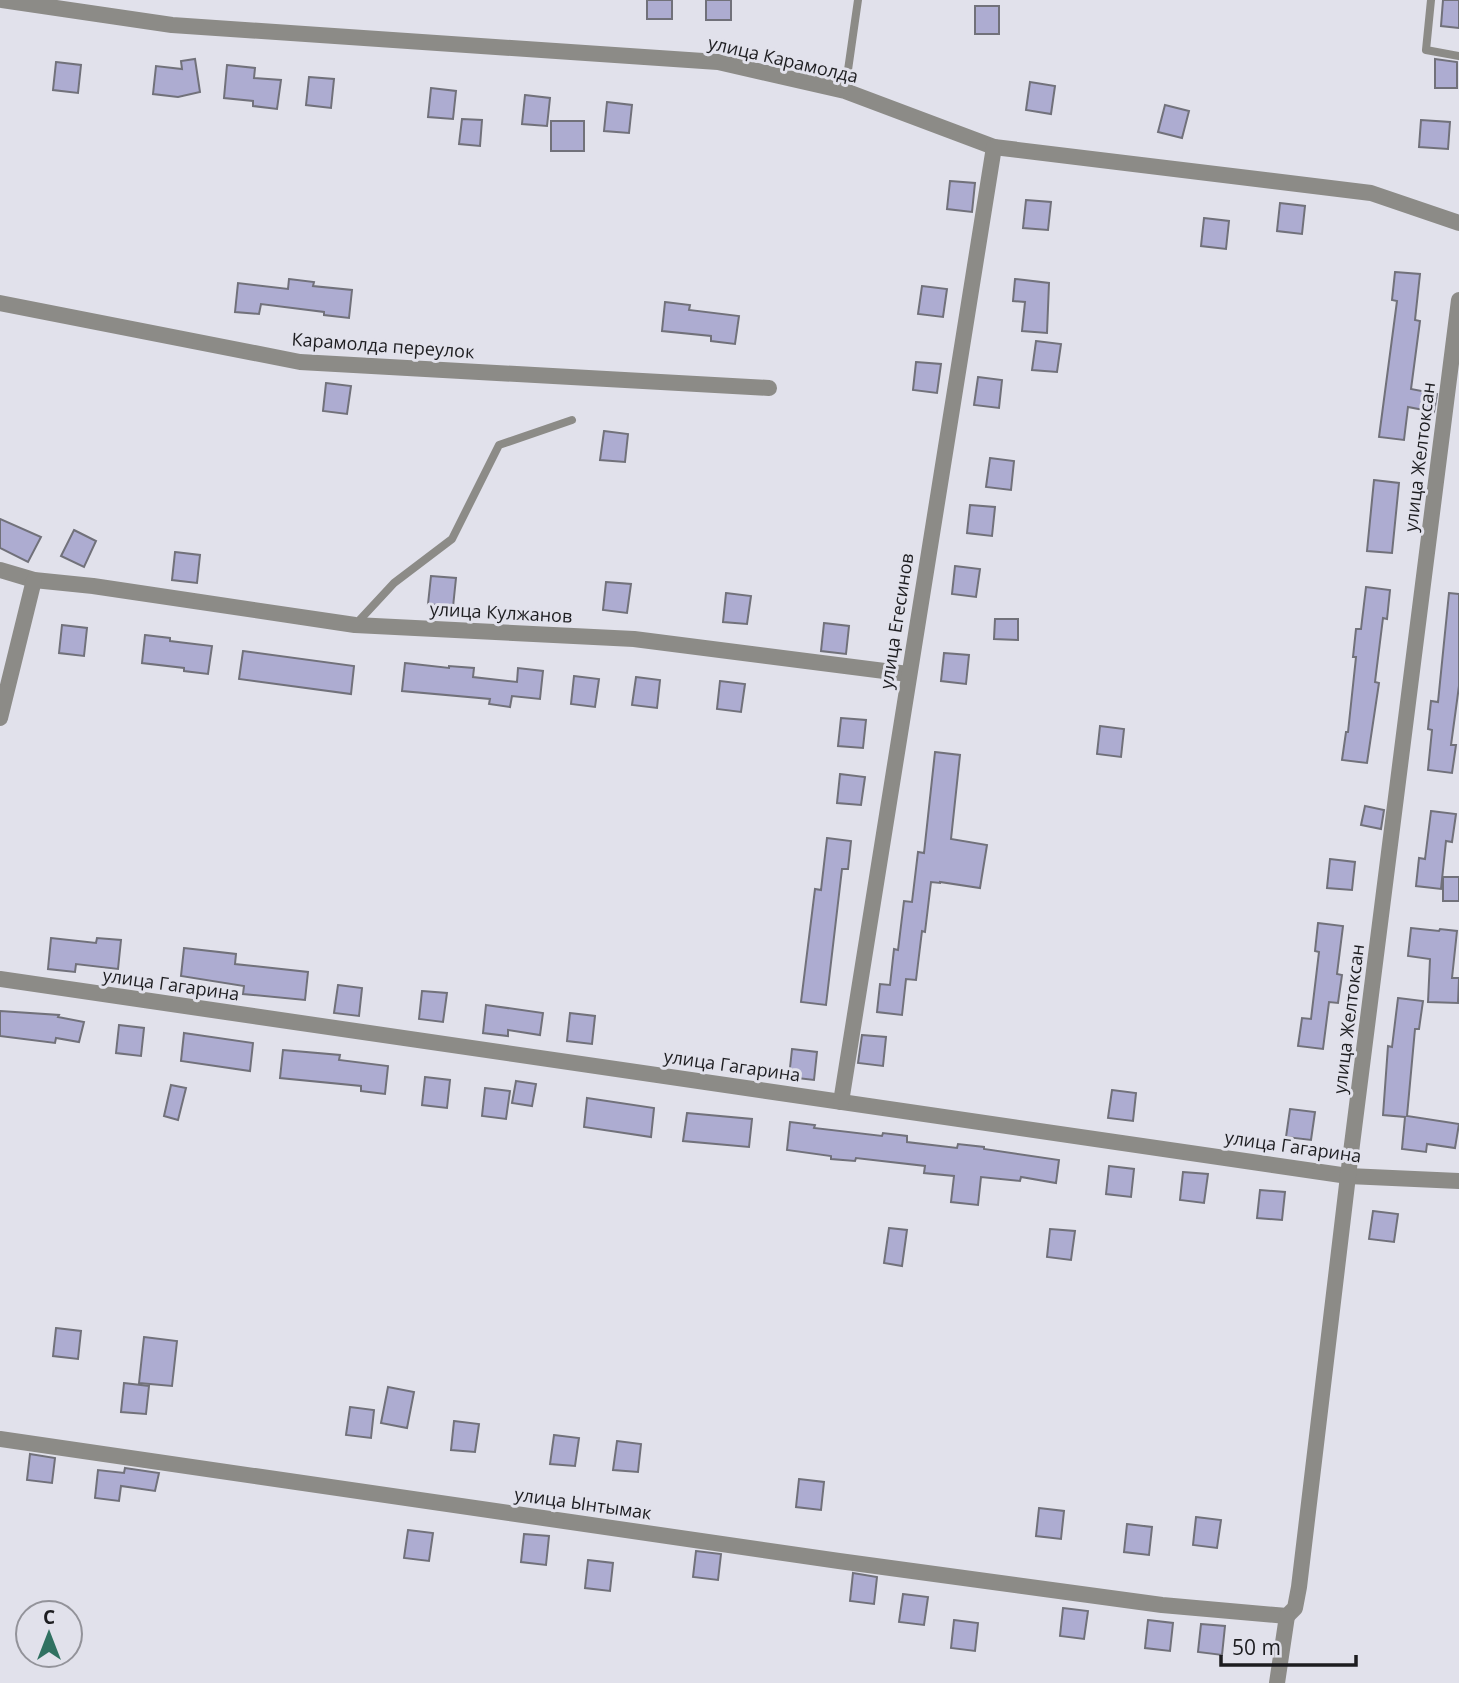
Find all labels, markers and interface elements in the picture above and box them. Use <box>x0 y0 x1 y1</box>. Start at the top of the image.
street label: улица Карамолда <box>706 30 861 88</box>
street label: Карамолда переулок <box>291 327 476 363</box>
street label: улица Желтоксан <box>1398 381 1440 533</box>
street label: улица Егесинов <box>873 551 919 690</box>
street label: улица Кулжанов <box>429 596 573 628</box>
street label: улица Желтоксан <box>1327 943 1369 1095</box>
street label: улица Гагарина <box>101 963 241 1005</box>
street label: улица Гагарина <box>662 1044 802 1086</box>
street label: улица Гагарина <box>1223 1125 1363 1167</box>
street label: улица Ынтымак <box>513 1482 654 1525</box>
north arrow <box>14 1599 84 1669</box>
text: С <box>43 1604 55 1630</box>
scale bar <box>1221 1624 1356 1668</box>
text: 50 m <box>1232 1633 1281 1661</box>

